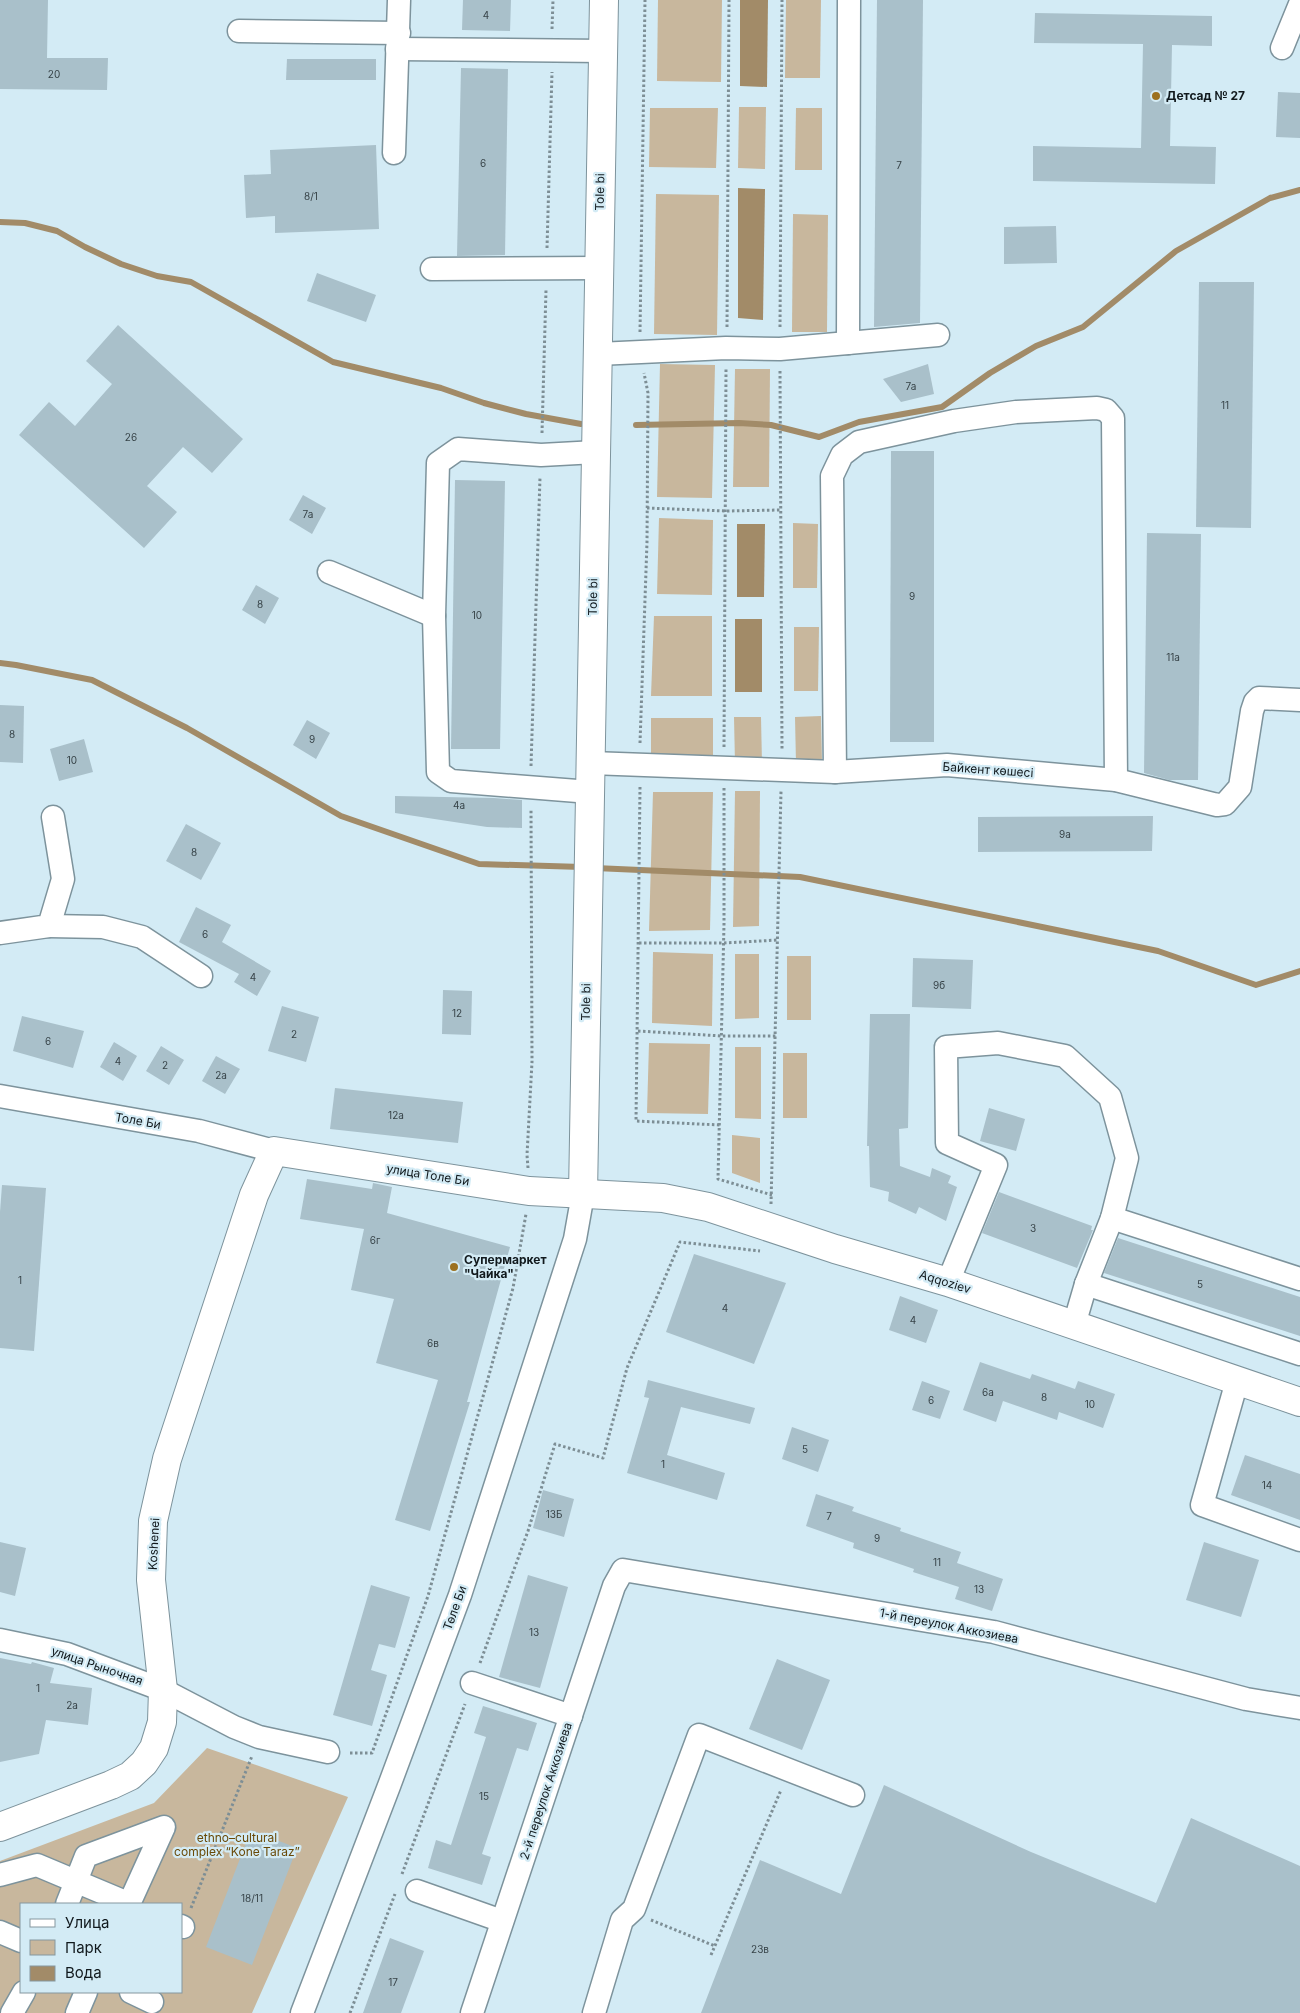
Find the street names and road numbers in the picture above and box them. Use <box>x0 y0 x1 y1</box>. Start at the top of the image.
street label: Tole bi <box>592 173 607 211</box>
street label: Tole bi <box>585 578 600 616</box>
street label: Байкент көшесі <box>942 759 1034 780</box>
street label: Tole bi <box>578 983 593 1021</box>
street label: Толе Би <box>114 1109 162 1132</box>
street label: улица Толе Би <box>386 1161 471 1188</box>
street label: Aqqoziev <box>918 1267 973 1297</box>
street label: Koshenei <box>145 1517 162 1570</box>
street label: Төле Би <box>440 1584 469 1632</box>
street label: 1-й переулок Аккозиева <box>878 1605 1020 1646</box>
street label: улица Рыночная <box>49 1643 145 1688</box>
street label: 2-й переулок Аккозиева <box>516 1720 575 1861</box>

